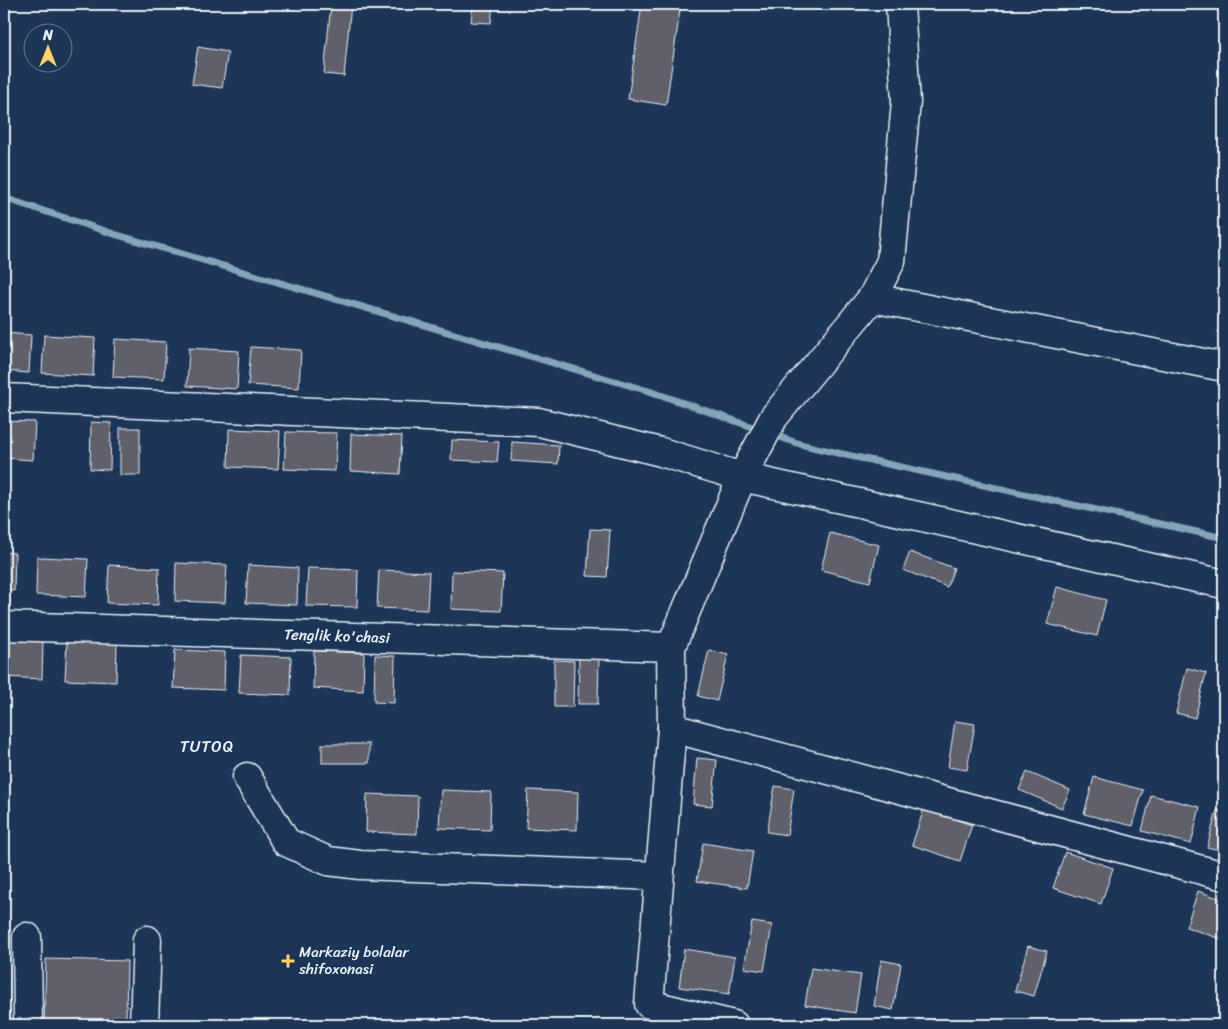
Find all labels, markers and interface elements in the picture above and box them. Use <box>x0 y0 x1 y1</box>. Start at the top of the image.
north arrow <box>22 22 72 72</box>
text: N <box>42 23 53 48</box>
street label: Tenglik ko'chasi <box>284 621 391 651</box>
district label: TUTOQ <box>180 732 234 761</box>
place label: Markaziy bolalar shifoxonasi <box>298 939 410 982</box>
marker: Markaziy bolalar shifoxonasi <box>281 954 295 968</box>

